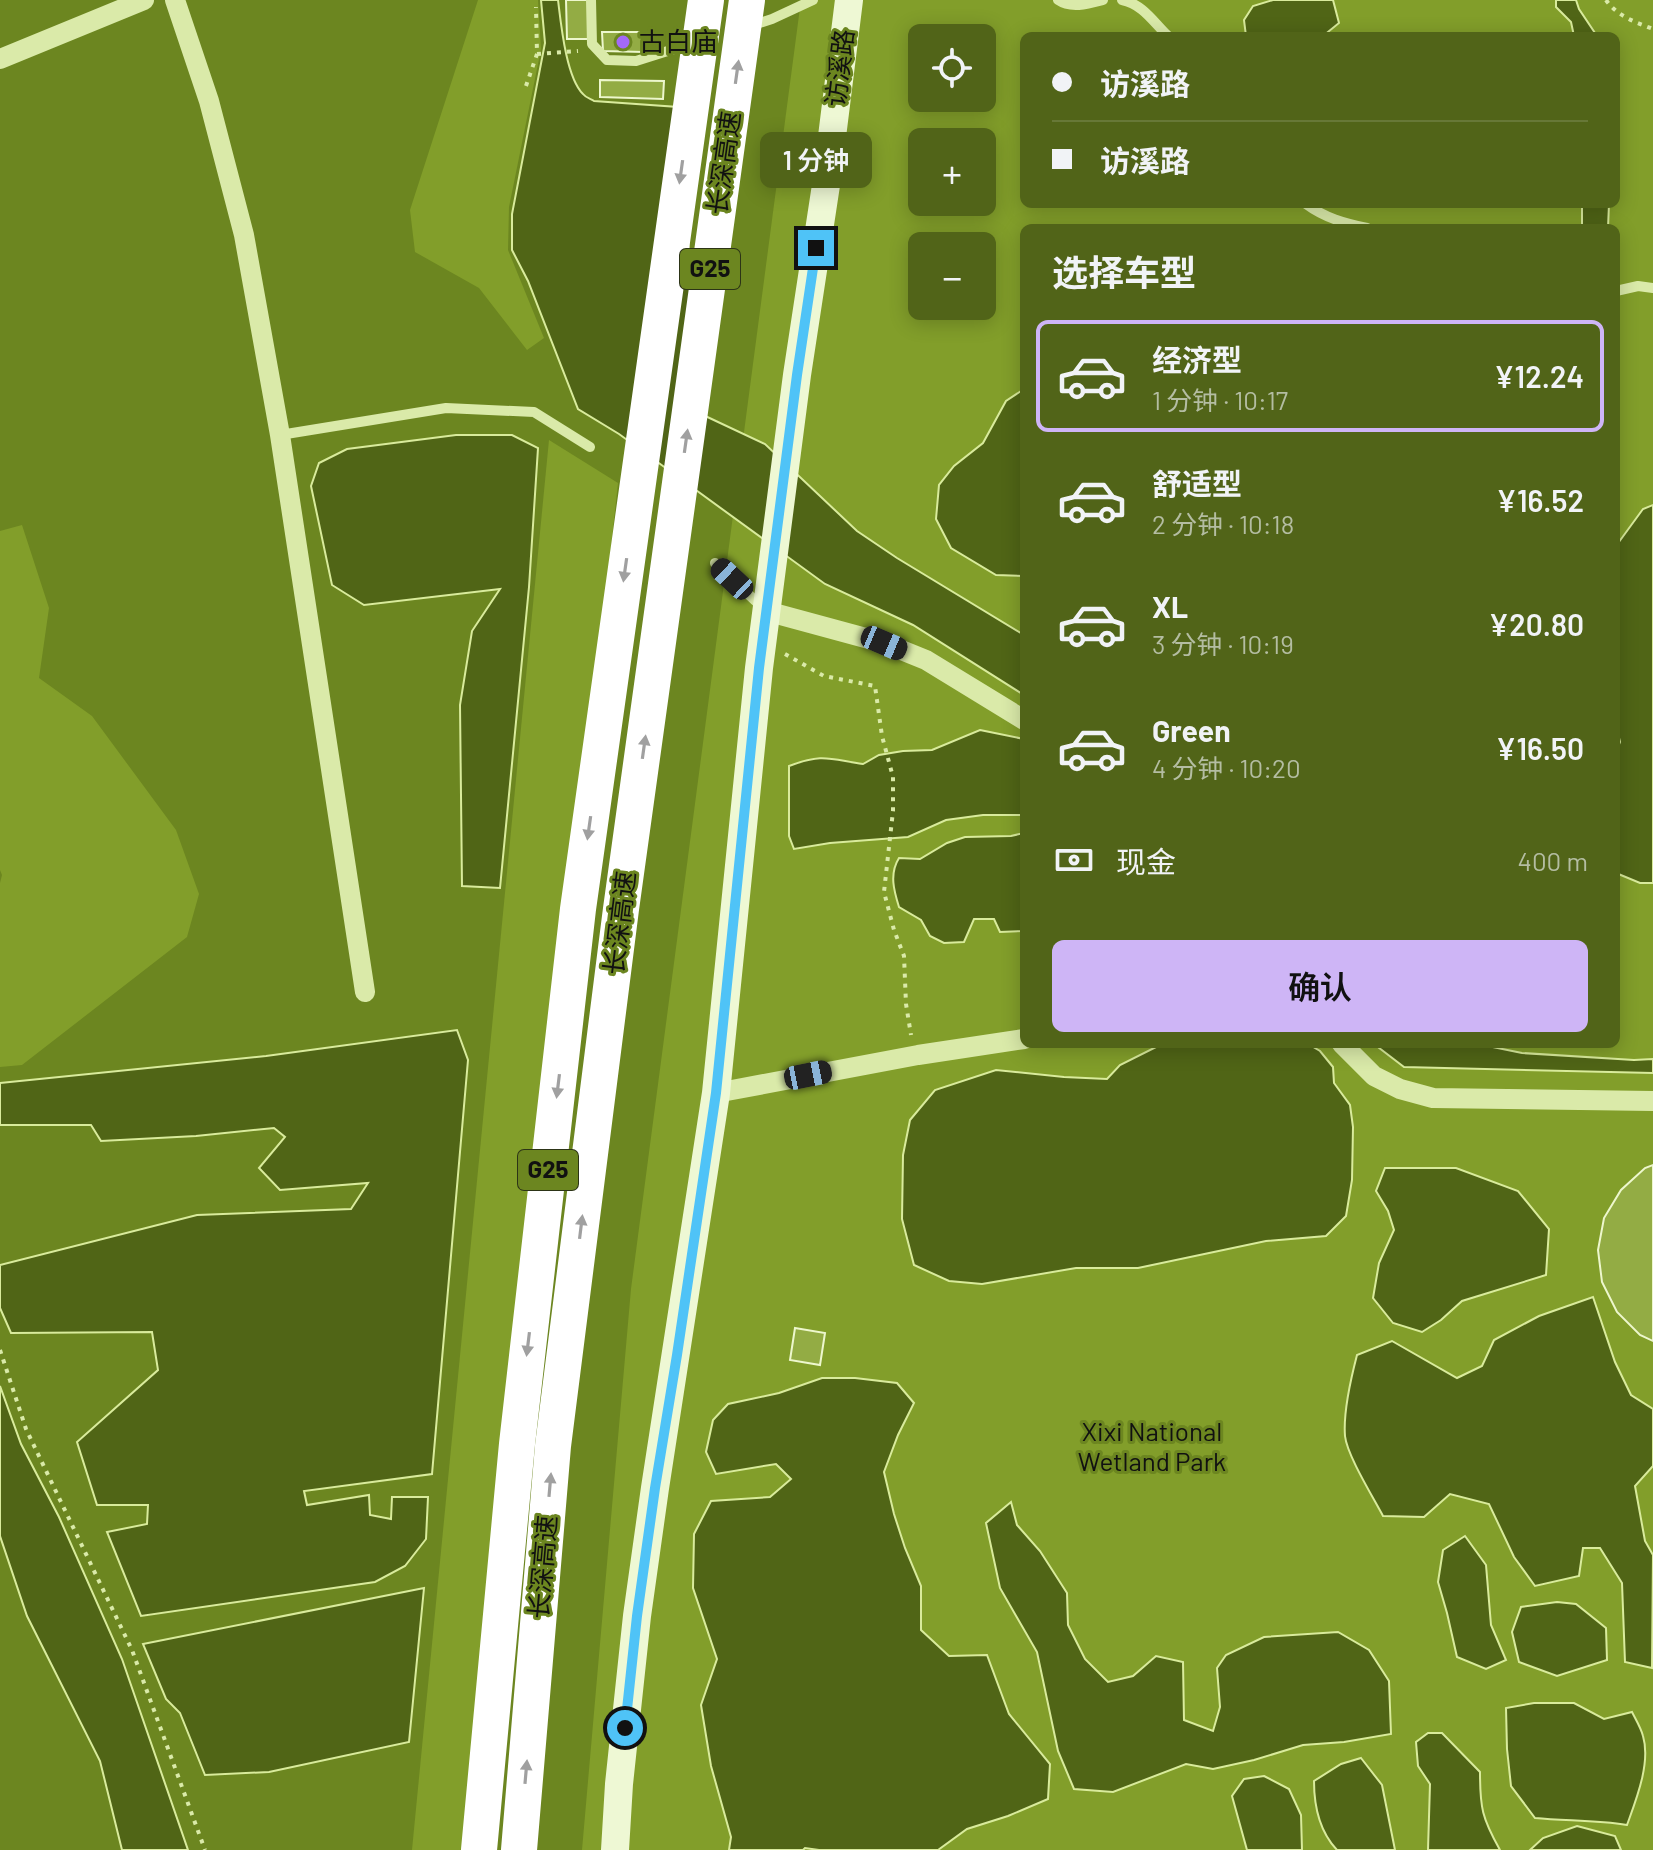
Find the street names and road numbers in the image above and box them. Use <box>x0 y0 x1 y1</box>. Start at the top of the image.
street label: 访溪路 <box>818 27 859 108</box>
street label: 长深高速 <box>700 109 745 216</box>
road number: G25 <box>680 249 740 289</box>
street label: 长深高速 <box>597 869 640 976</box>
road number: G25 <box>518 1150 578 1190</box>
street label: 长深高速 <box>522 1514 561 1620</box>

